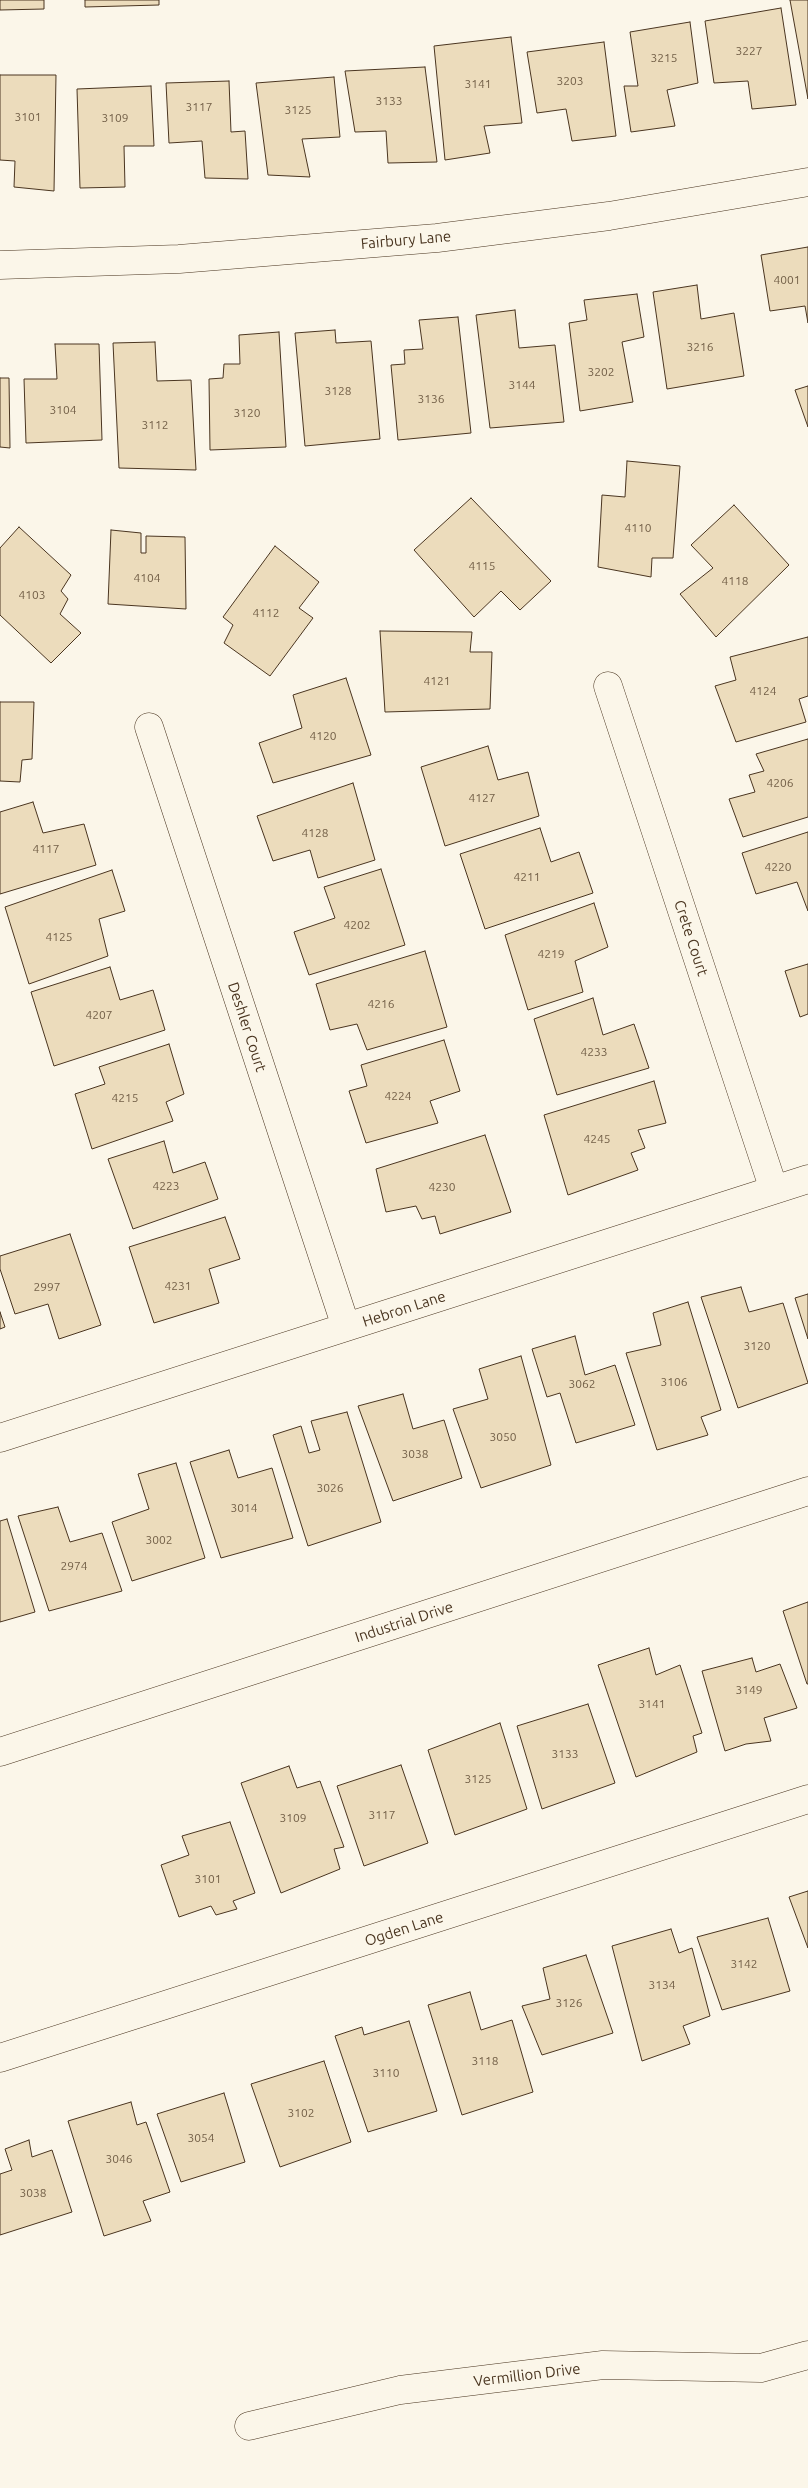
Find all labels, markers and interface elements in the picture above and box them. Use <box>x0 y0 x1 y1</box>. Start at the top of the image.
house number: 3227 <box>735 44 763 58</box>
house number: 3215 <box>650 51 678 65</box>
house number: 3203 <box>556 74 584 88</box>
house number: 3141 <box>464 77 492 91</box>
house number: 3133 <box>375 94 403 108</box>
house number: 3117 <box>185 100 213 114</box>
house number: 3125 <box>284 103 312 117</box>
house number: 3101 <box>14 110 42 124</box>
house number: 3109 <box>101 111 129 125</box>
street label: Fairbury Lane <box>360 227 452 253</box>
house number: 4001 <box>773 273 801 287</box>
house number: 3216 <box>686 340 714 354</box>
house number: 3202 <box>587 365 615 379</box>
house number: 3144 <box>508 378 536 392</box>
house number: 3128 <box>324 384 352 398</box>
house number: 3136 <box>417 392 445 406</box>
house number: 3104 <box>49 403 77 417</box>
house number: 3120 <box>233 406 261 420</box>
house number: 3112 <box>141 418 169 432</box>
house number: 4110 <box>624 521 652 535</box>
house number: 4115 <box>468 559 496 573</box>
house number: 4104 <box>133 571 161 585</box>
house number: 4118 <box>721 574 749 588</box>
house number: 4103 <box>18 588 46 602</box>
house number: 4112 <box>252 606 280 620</box>
house number: 4121 <box>423 674 451 688</box>
house number: 4124 <box>749 684 777 698</box>
house number: 4120 <box>309 729 337 743</box>
house number: 4206 <box>766 776 794 790</box>
house number: 4127 <box>468 791 496 805</box>
house number: 4128 <box>301 826 329 840</box>
house number: 4117 <box>32 842 60 856</box>
house number: 4220 <box>764 860 792 874</box>
house number: 4211 <box>513 870 541 884</box>
street label: Crete Court <box>670 898 712 978</box>
house number: 4202 <box>343 918 371 932</box>
house number: 4125 <box>45 930 73 944</box>
house number: 4219 <box>537 947 565 961</box>
street label: Deshler Court <box>224 980 270 1074</box>
house number: 4216 <box>367 997 395 1011</box>
house number: 4207 <box>85 1008 113 1022</box>
house number: 4233 <box>580 1045 608 1059</box>
house number: 4224 <box>384 1089 412 1103</box>
house number: 4215 <box>111 1091 139 1105</box>
house number: 4245 <box>583 1132 611 1146</box>
house number: 4223 <box>152 1179 180 1193</box>
house number: 4230 <box>428 1180 456 1194</box>
house number: 4231 <box>164 1279 192 1293</box>
house number: 2997 <box>33 1280 61 1294</box>
street label: Hebron Lane <box>360 1287 448 1331</box>
house number: 3120 <box>743 1339 771 1353</box>
house number: 3106 <box>660 1375 688 1389</box>
house number: 3062 <box>568 1377 596 1391</box>
house number: 3050 <box>489 1430 517 1444</box>
house number: 3038 <box>401 1447 429 1461</box>
house number: 3026 <box>316 1481 344 1495</box>
house number: 3014 <box>230 1501 258 1515</box>
house number: 3002 <box>145 1533 173 1547</box>
house number: 2974 <box>60 1559 88 1573</box>
street label: Industrial Drive <box>353 1598 455 1646</box>
house number: 3149 <box>735 1683 763 1697</box>
house number: 3141 <box>638 1697 666 1711</box>
house number: 3133 <box>551 1747 579 1761</box>
house number: 3125 <box>464 1772 492 1786</box>
house number: 3117 <box>368 1808 396 1822</box>
house number: 3109 <box>279 1811 307 1825</box>
house number: 3101 <box>194 1872 222 1886</box>
street label: Ogden Lane <box>362 1908 446 1950</box>
house number: 3142 <box>730 1957 758 1971</box>
house number: 3134 <box>648 1978 676 1992</box>
house number: 3126 <box>555 1996 583 2010</box>
house number: 3118 <box>471 2054 499 2068</box>
house number: 3110 <box>372 2066 400 2080</box>
house number: 3102 <box>287 2106 315 2120</box>
house number: 3054 <box>187 2131 215 2145</box>
house number: 3046 <box>105 2152 133 2166</box>
house number: 3038 <box>19 2186 47 2200</box>
street label: Vermillion Drive <box>473 2360 581 2390</box>

